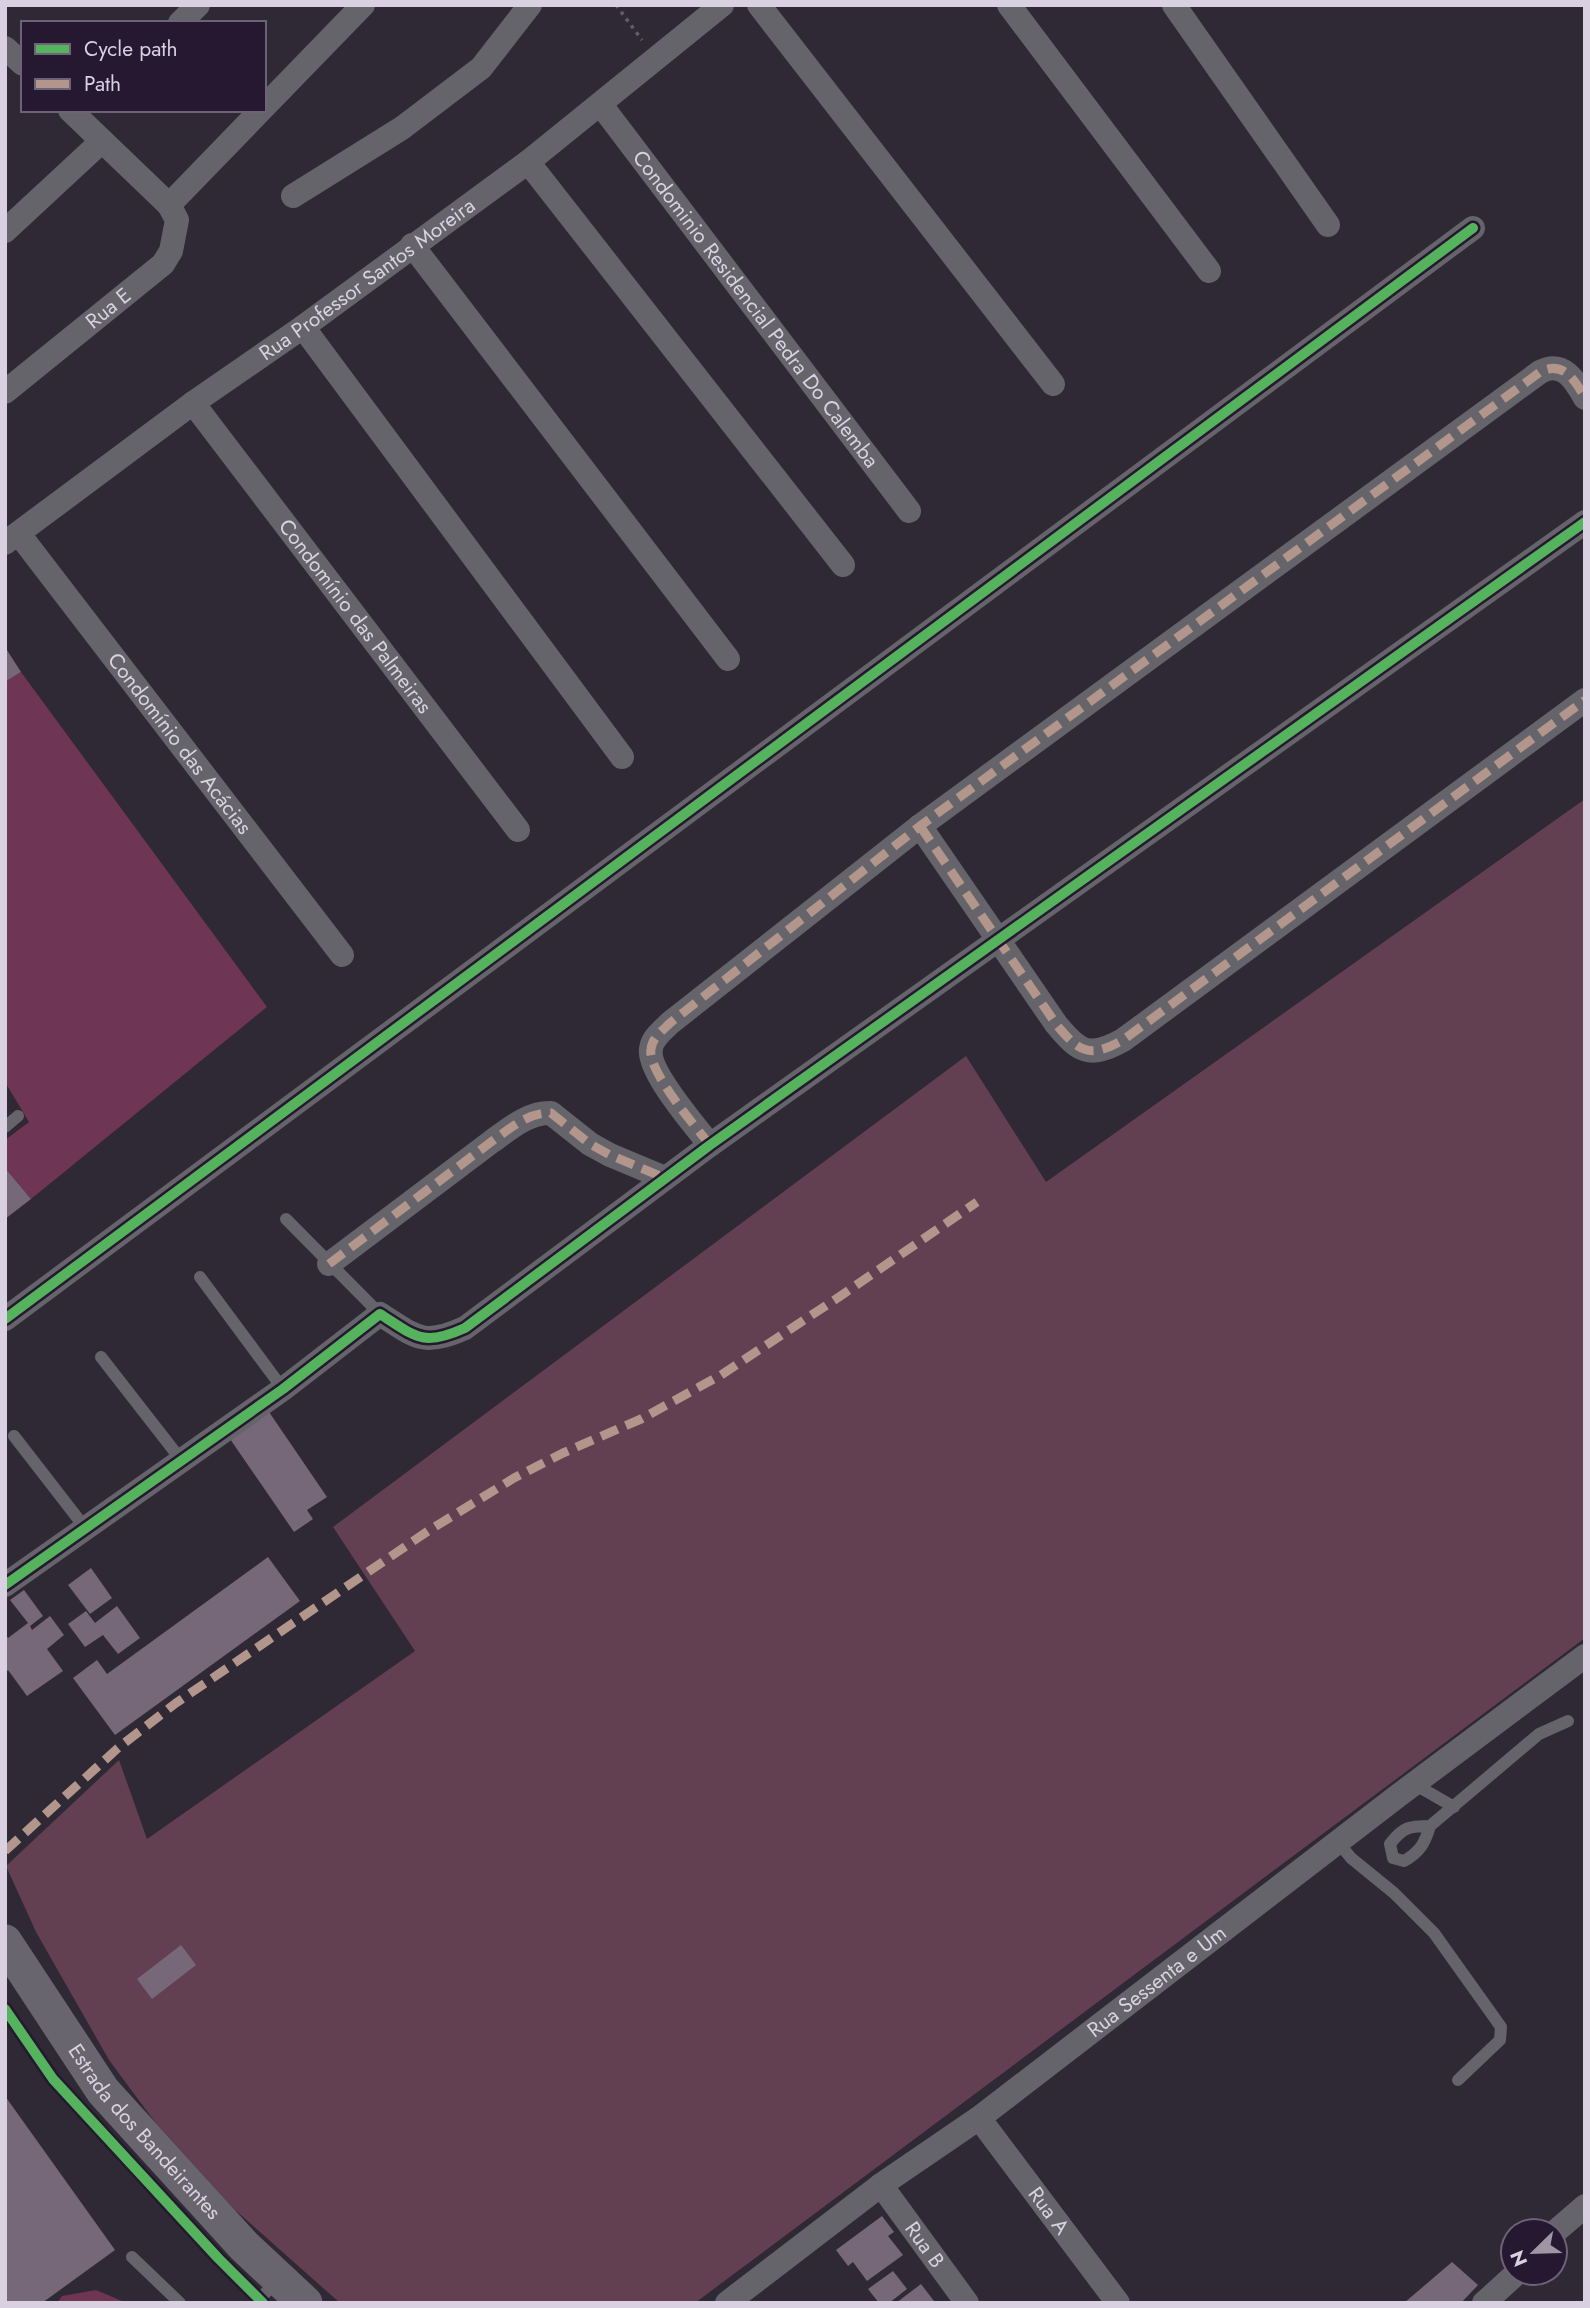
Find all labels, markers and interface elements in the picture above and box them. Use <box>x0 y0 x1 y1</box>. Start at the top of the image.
legend <box>21 21 266 112</box>
text: Cycle path <box>84 34 177 64</box>
text: Path <box>84 69 121 99</box>
street label: Condominio Residencial Pedra Do Calemba <box>625 144 886 474</box>
street label: Rua Professor Santos Moreira <box>253 191 481 368</box>
street label: Rua E <box>79 281 138 336</box>
street label: Condomínio das Palmeiras <box>271 513 439 720</box>
street label: Condomínio das Acácias <box>100 646 259 840</box>
street label: Rua Sessenta e Um <box>1081 1918 1233 2045</box>
street label: Estrada dos Bandeirantes <box>61 2038 228 2226</box>
street label: Rua A <box>1021 2181 1077 2241</box>
street label: Rua B <box>897 2215 952 2274</box>
north arrow <box>1499 2217 1569 2287</box>
text: N <box>1503 2246 1534 2271</box>

